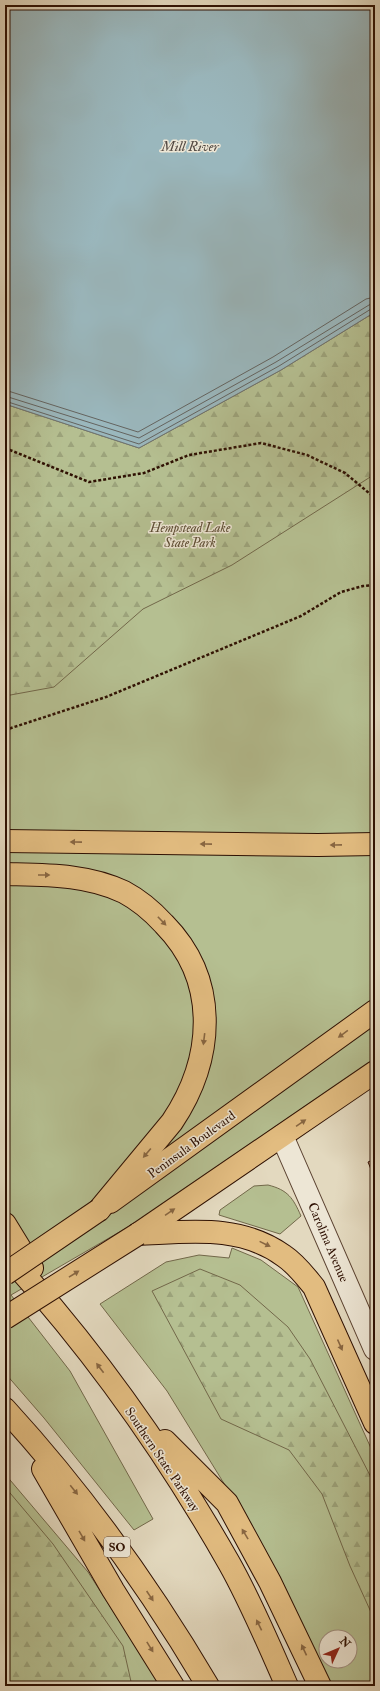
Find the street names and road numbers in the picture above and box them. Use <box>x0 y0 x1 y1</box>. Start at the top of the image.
street label: Peninsula Boulevard <box>145 1107 239 1182</box>
street label: Carolina Avenue <box>304 1200 352 1285</box>
street label: Southern State Parkway <box>120 1404 203 1516</box>
road number: SO <box>104 1537 130 1557</box>

